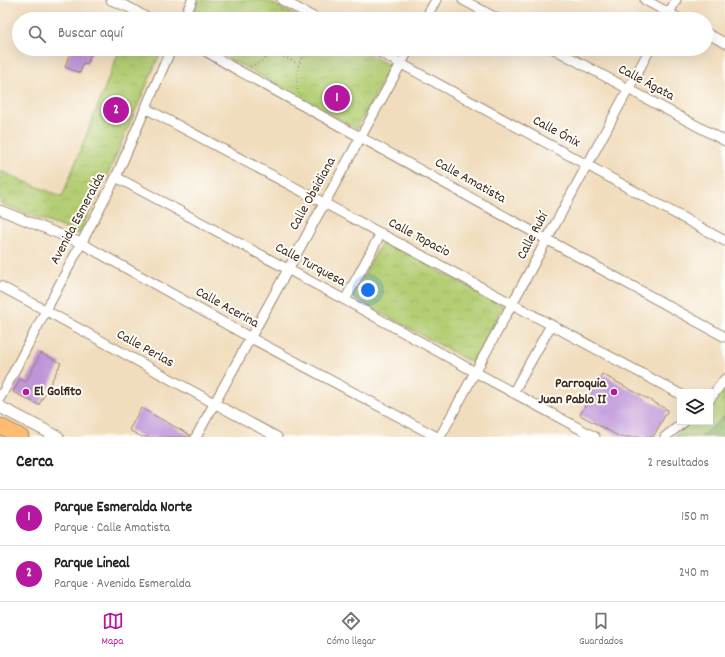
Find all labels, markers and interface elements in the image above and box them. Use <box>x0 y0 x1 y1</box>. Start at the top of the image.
search box <box>12 12 713 56</box>
icon: search <box>26 23 48 45</box>
text: Buscar aquí <box>58 23 123 45</box>
street label: Calle Ágata <box>614 60 678 106</box>
pin: 1 <box>324 83 350 113</box>
pin: 2 <box>103 95 129 125</box>
street label: Calle Ónix <box>529 111 583 153</box>
street label: Calle Obsidiana <box>285 153 342 234</box>
street label: Calle Amatista <box>431 153 510 209</box>
street label: Avenida Esmeralda <box>45 169 111 268</box>
street label: Calle Rubí <box>512 208 554 263</box>
street label: Calle Topacio <box>384 213 454 263</box>
street label: Calle Turquesa <box>271 238 349 292</box>
your location <box>358 280 378 300</box>
street label: Calle Acerina <box>192 282 263 334</box>
street label: Calle Perlas <box>113 325 177 373</box>
place label: Parroquia Juan Pablo II <box>538 374 607 410</box>
place label: El Golfito <box>34 382 81 402</box>
marker: El Golfito <box>21 387 31 397</box>
marker: Parroquia Juan Pablo II <box>609 387 619 397</box>
map controls <box>677 389 713 425</box>
button: layers <box>677 389 713 425</box>
text: Cerca <box>16 451 53 475</box>
text: 2 resultados <box>647 454 709 473</box>
text: Parque Esmeralda Norte <box>54 497 192 519</box>
text: 1 <box>28 508 30 527</box>
text: 150 m <box>681 508 709 527</box>
text: Parque · Calle Amatista <box>54 519 170 538</box>
text: Parque Lineal <box>54 553 130 575</box>
text: 2 <box>26 564 32 583</box>
text: 240 m <box>679 564 709 583</box>
text: Parque · Avenida Esmeralda <box>54 575 191 594</box>
tab: Mapa <box>102 610 124 650</box>
tab: Cómo llegar <box>327 610 376 650</box>
tab: Guardados <box>579 610 623 650</box>

